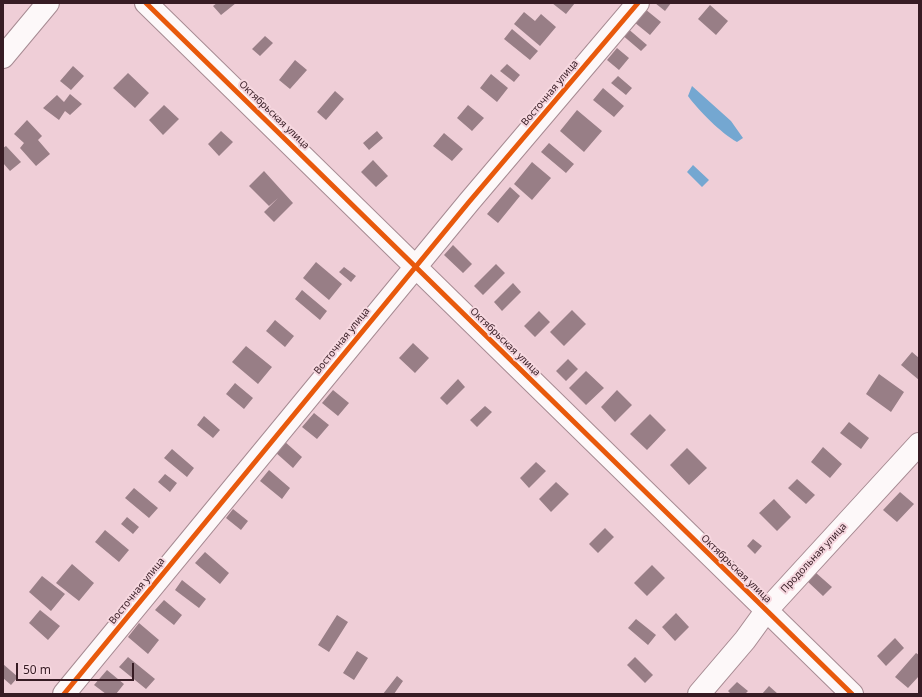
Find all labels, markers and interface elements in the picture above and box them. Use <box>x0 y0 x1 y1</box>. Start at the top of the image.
street label: Восточная улица <box>519 58 581 128</box>
street label: Октябрьская улица <box>236 78 312 152</box>
street label: Восточная улица <box>312 305 372 377</box>
street label: Октябрьская улица <box>467 305 543 379</box>
street label: Продольная улица <box>779 521 849 595</box>
street label: Октябрьская улица <box>698 532 774 606</box>
street label: Восточная улица <box>107 555 167 627</box>
scale bar <box>18 655 136 681</box>
text: 50 m <box>23 661 51 678</box>

